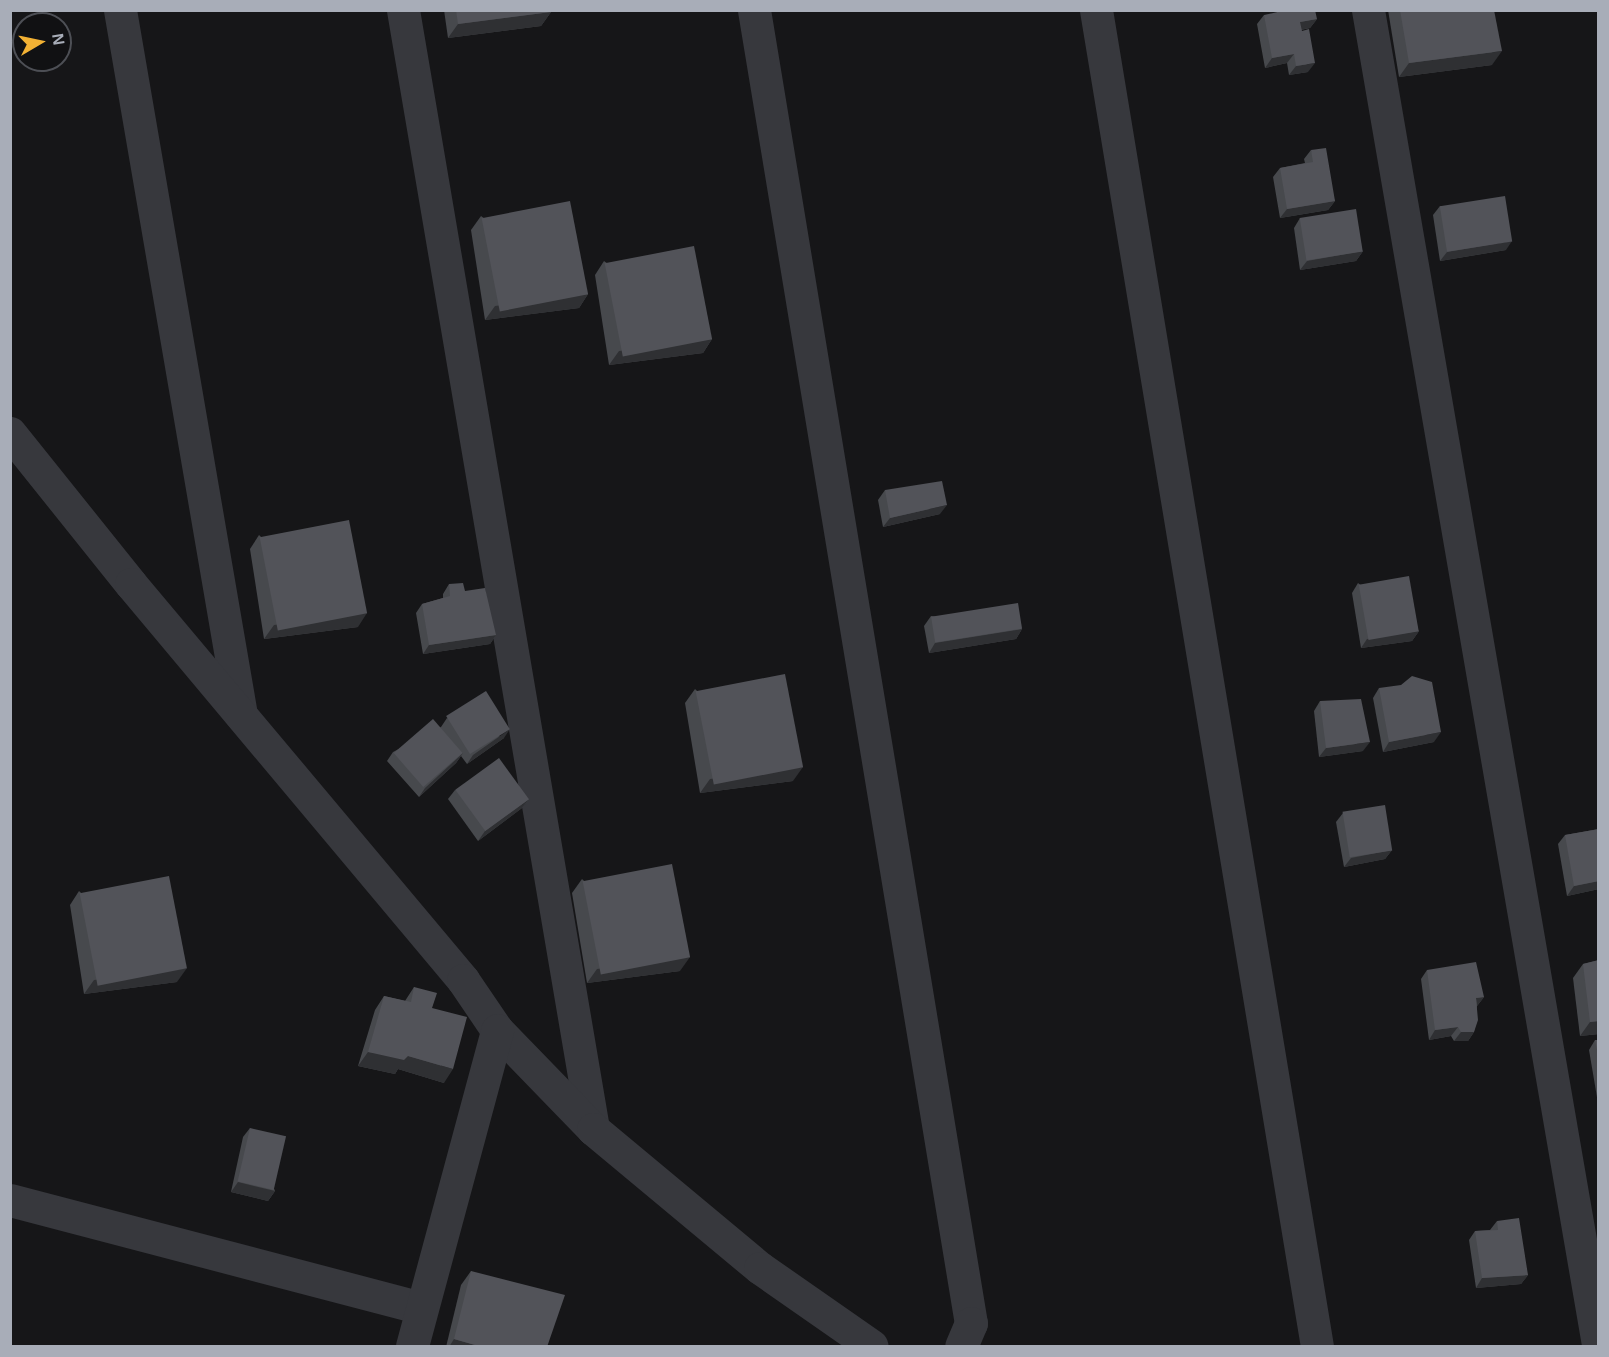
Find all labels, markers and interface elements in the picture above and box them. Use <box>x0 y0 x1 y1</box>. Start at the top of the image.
north arrow <box>12 12 72 72</box>
text: N <box>49 32 68 46</box>

